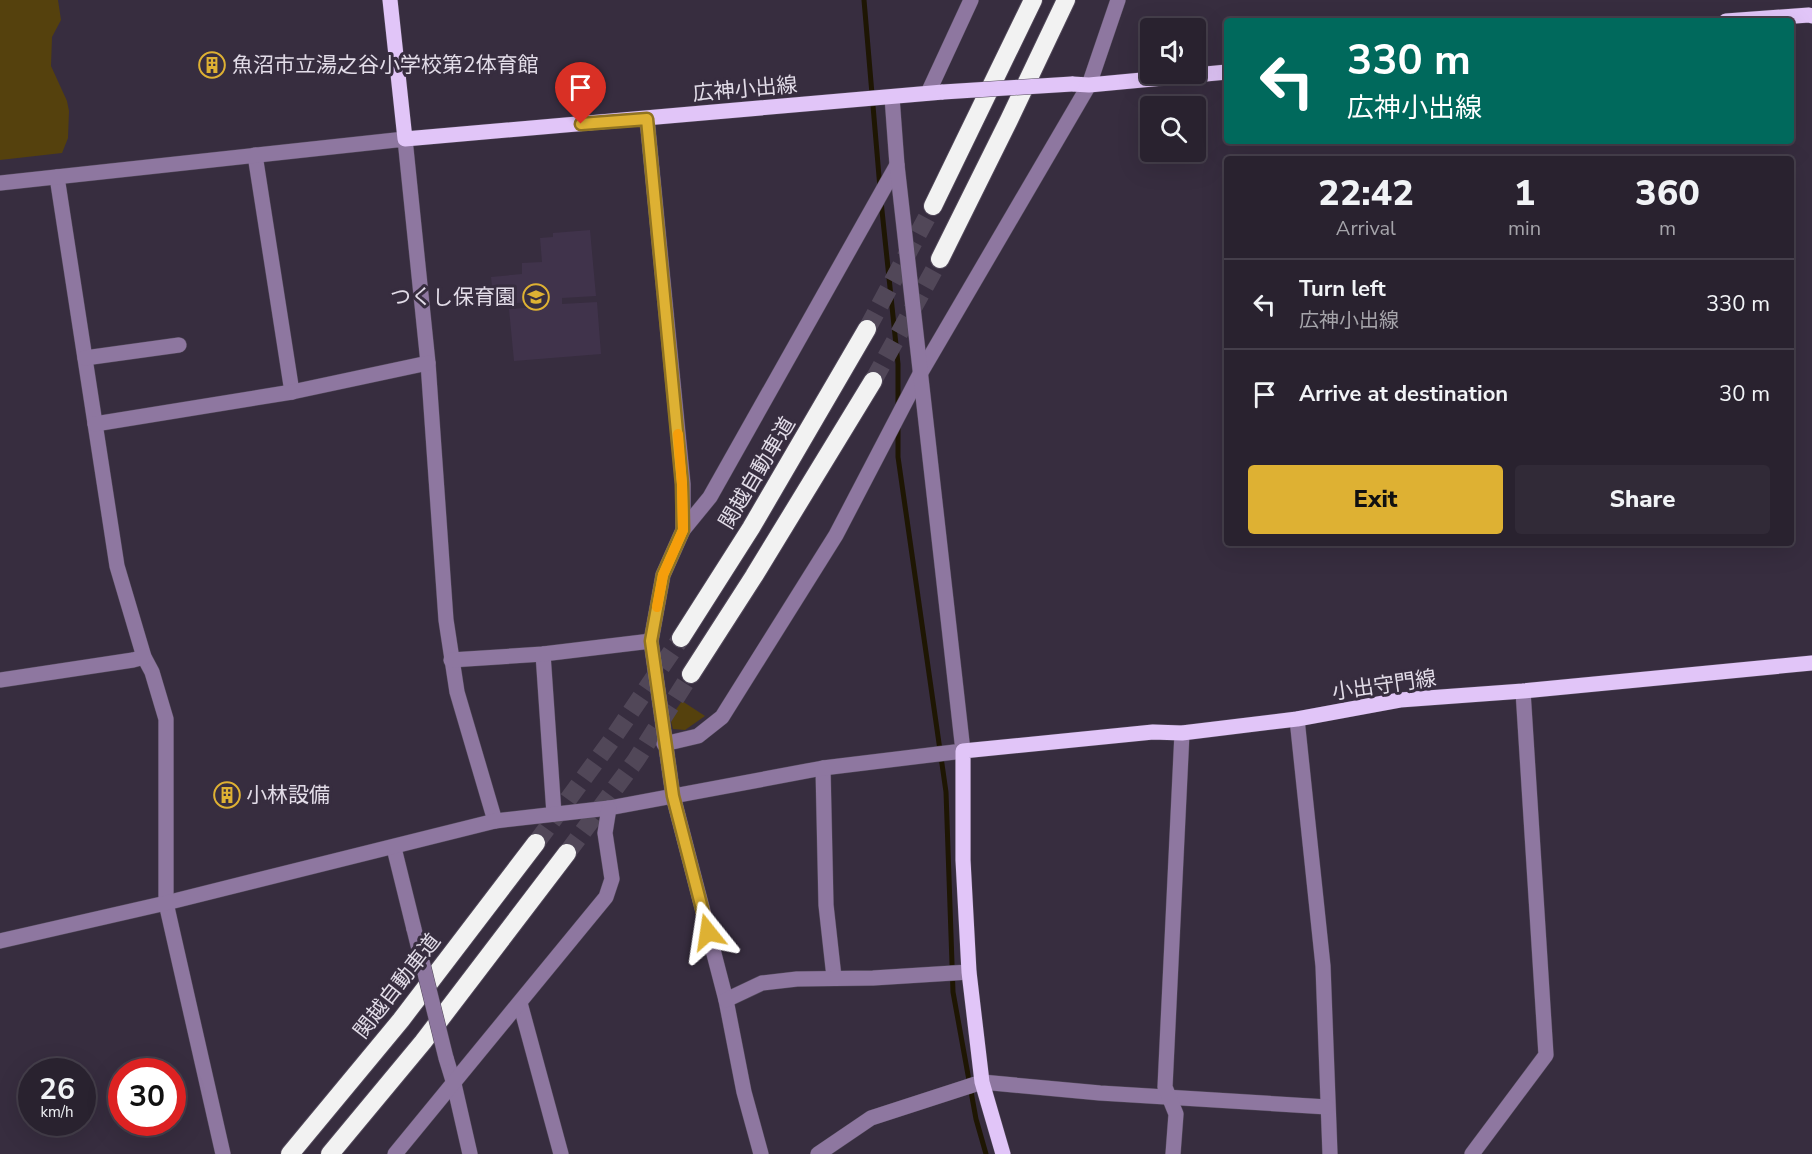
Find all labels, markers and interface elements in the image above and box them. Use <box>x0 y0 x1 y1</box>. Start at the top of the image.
map controls <box>1140 18 1206 162</box>
button: sound <box>1140 18 1206 84</box>
text: 330 m <box>1347 32 1471 89</box>
icon: left <box>1248 42 1326 120</box>
building icon: 魚沼市立湯之谷小学校第2体育館 <box>197 50 227 80</box>
place label: 魚沼市立湯之谷小学校第2体育館 <box>232 51 539 79</box>
pin <box>555 62 606 124</box>
street label: 広神小出線 <box>691 70 799 108</box>
icon: arrive <box>564 71 597 104</box>
text: 広神小出線 <box>1347 90 1482 127</box>
button: search <box>1140 96 1206 162</box>
text: 22:42 <box>1318 169 1414 218</box>
text: 1 <box>1514 169 1535 218</box>
text: 360 <box>1635 169 1700 218</box>
text: Arrival <box>1336 215 1396 242</box>
text: min <box>1508 215 1541 242</box>
text: m <box>1659 215 1676 242</box>
text: Turn left <box>1299 274 1386 304</box>
school or university icon: つくし保育園 <box>521 282 551 312</box>
place label: つくし保育園 <box>390 283 516 311</box>
icon: left <box>1248 288 1281 321</box>
text: 330 m <box>1706 289 1770 319</box>
text: 広神小出線 <box>1299 307 1399 334</box>
icon: arrive <box>1248 378 1281 411</box>
text: Arrive at destination <box>1299 379 1508 409</box>
text: 30 m <box>1719 379 1770 409</box>
street label: 関越自動車道 <box>713 412 801 534</box>
button: Exit <box>1248 465 1503 534</box>
button: Share <box>1515 465 1770 534</box>
street label: 小出守門線 <box>1330 664 1438 706</box>
building icon: 小林設備 <box>212 780 242 810</box>
place label: 小林設備 <box>246 781 330 809</box>
position arrow <box>676 900 740 964</box>
street label: 関越自動車道 <box>347 928 447 1044</box>
speed limit sign: 30 <box>108 1058 186 1136</box>
text: 26 <box>39 1069 75 1110</box>
text: km/h <box>40 1102 74 1122</box>

